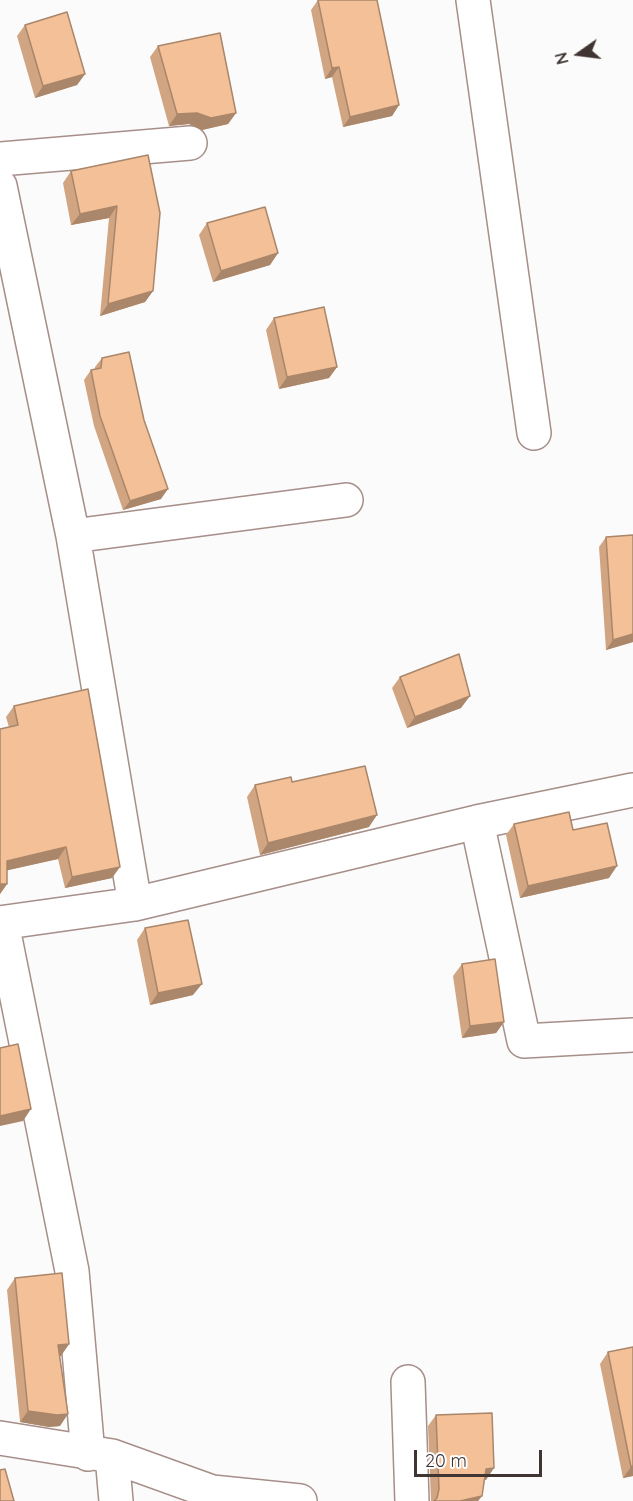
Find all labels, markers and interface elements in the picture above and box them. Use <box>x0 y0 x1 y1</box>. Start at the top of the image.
north arrow <box>549 24 609 84</box>
text: N <box>550 50 573 66</box>
scale bar <box>417 1438 544 1476</box>
text: 20 m <box>425 1449 467 1472</box>

